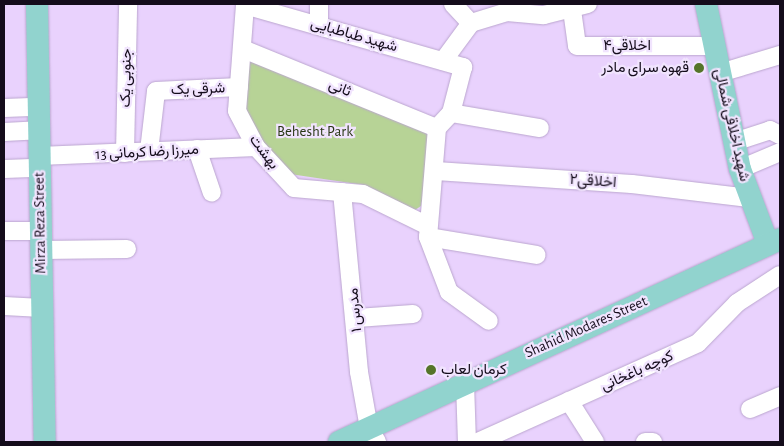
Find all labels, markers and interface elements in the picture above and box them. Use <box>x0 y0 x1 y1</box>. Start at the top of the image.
street label: شهید طباطبایی <box>309 14 399 56</box>
street label: اخلاقی۴ <box>603 37 651 55</box>
street label: جنوبی یک <box>116 49 136 107</box>
place label: قهوه سرای مادر <box>601 59 689 77</box>
marker: قهوه سرای مادر <box>693 62 705 74</box>
street label: شهید اخلاقی شمالی <box>710 67 754 183</box>
street label: ثانی <box>326 75 354 101</box>
street label: شرقی یک <box>170 79 226 99</box>
park label: Behesht Park <box>277 123 353 141</box>
street label: بهشت <box>245 131 283 173</box>
street label: میرزا رضا کرمانی 13 <box>95 140 199 164</box>
street label: اخلاقی۲ <box>569 170 617 192</box>
street label: Mirza Reza Street <box>30 172 50 274</box>
street label: مدرس ۱ <box>344 287 366 333</box>
street label: Shahid Modares Street <box>522 292 650 362</box>
street label: کوچه باغخانی <box>598 347 676 395</box>
place label: کرمان لعاب <box>441 361 507 379</box>
marker: کرمان لعاب <box>425 364 437 376</box>

